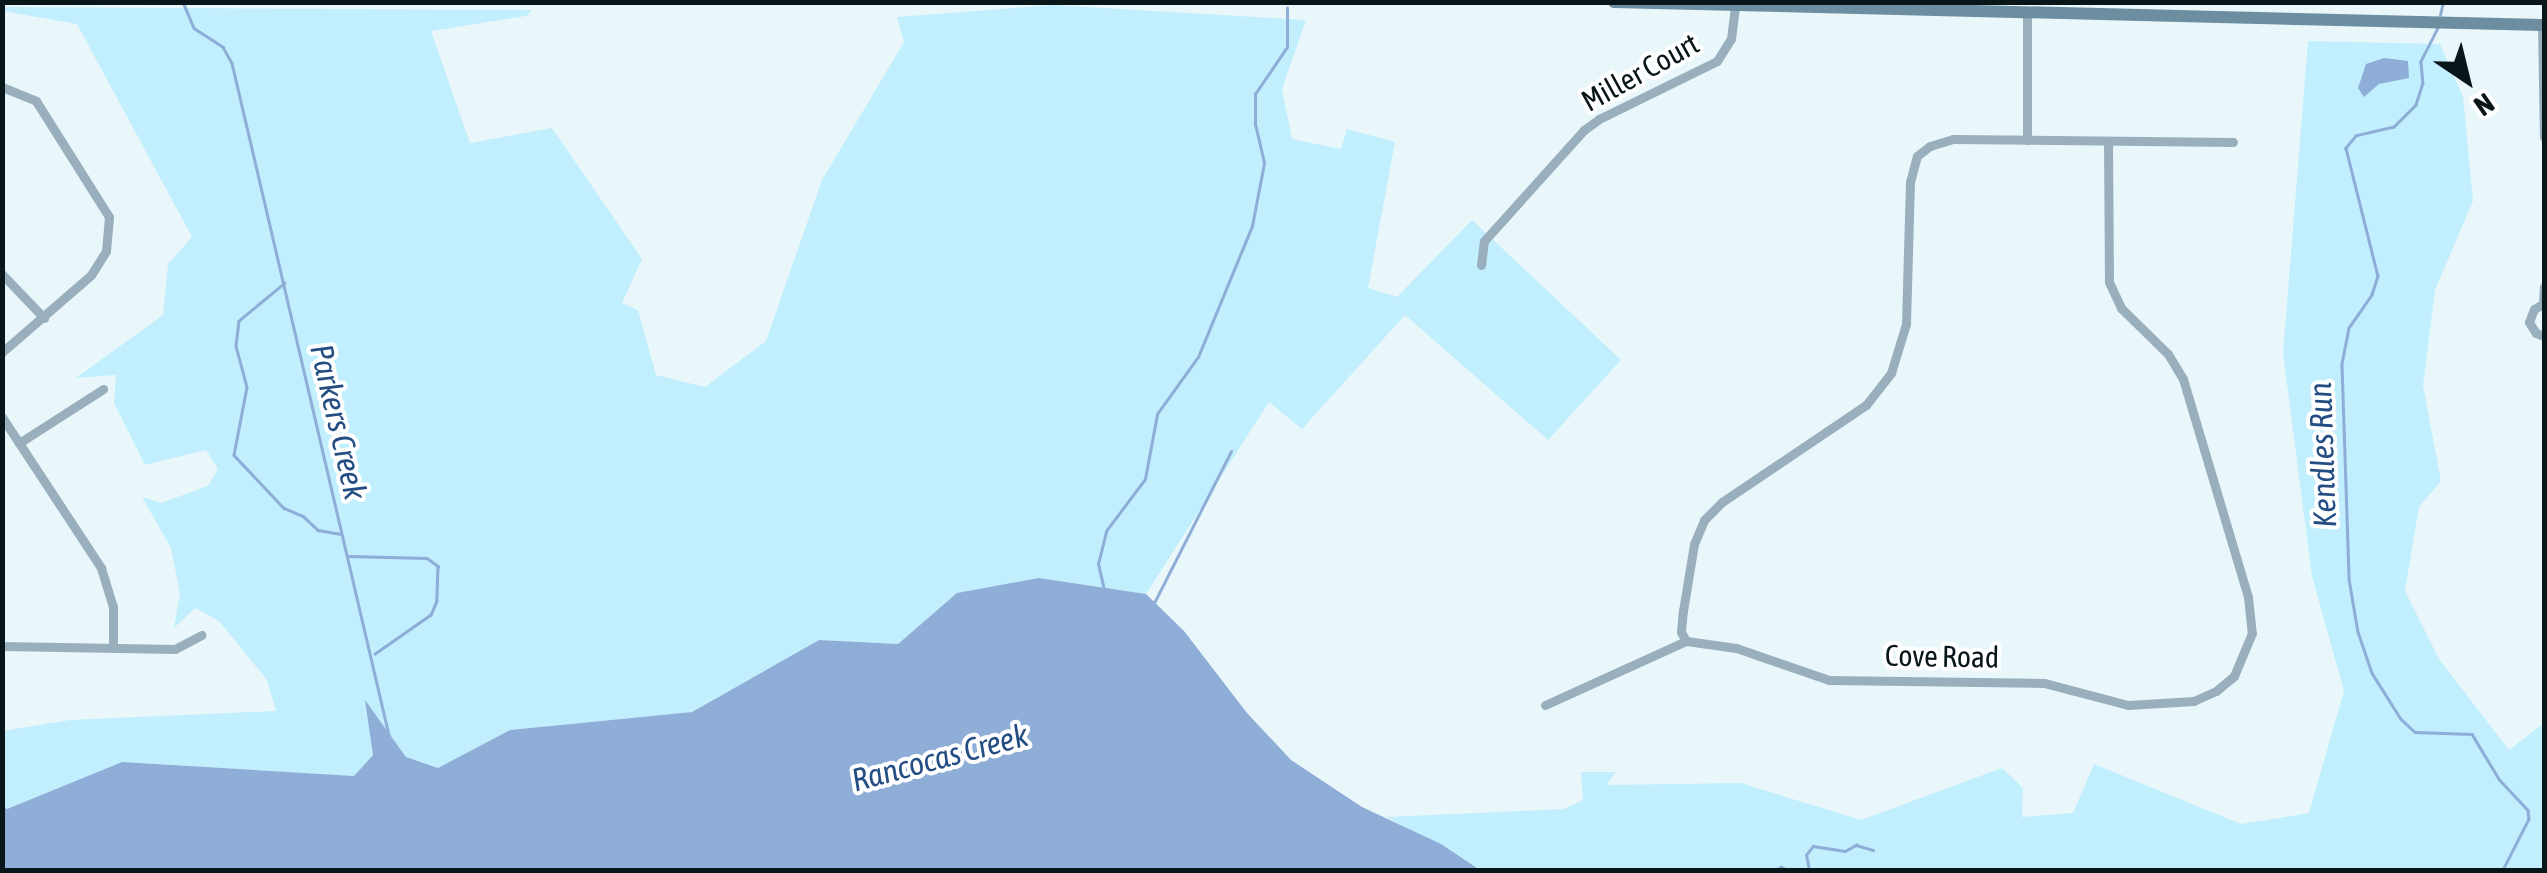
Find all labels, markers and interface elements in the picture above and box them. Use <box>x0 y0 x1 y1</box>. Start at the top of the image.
street label: Miller Court <box>1575 25 1705 119</box>
north arrow <box>2417 30 2517 130</box>
text: N <box>2468 87 2500 122</box>
water label: Parkers Creek <box>302 341 374 503</box>
water label: Kendles Run <box>2301 382 2345 528</box>
street label: Cove Road <box>1885 637 1999 675</box>
water label: Rancocas Creek <box>848 716 1032 800</box>

